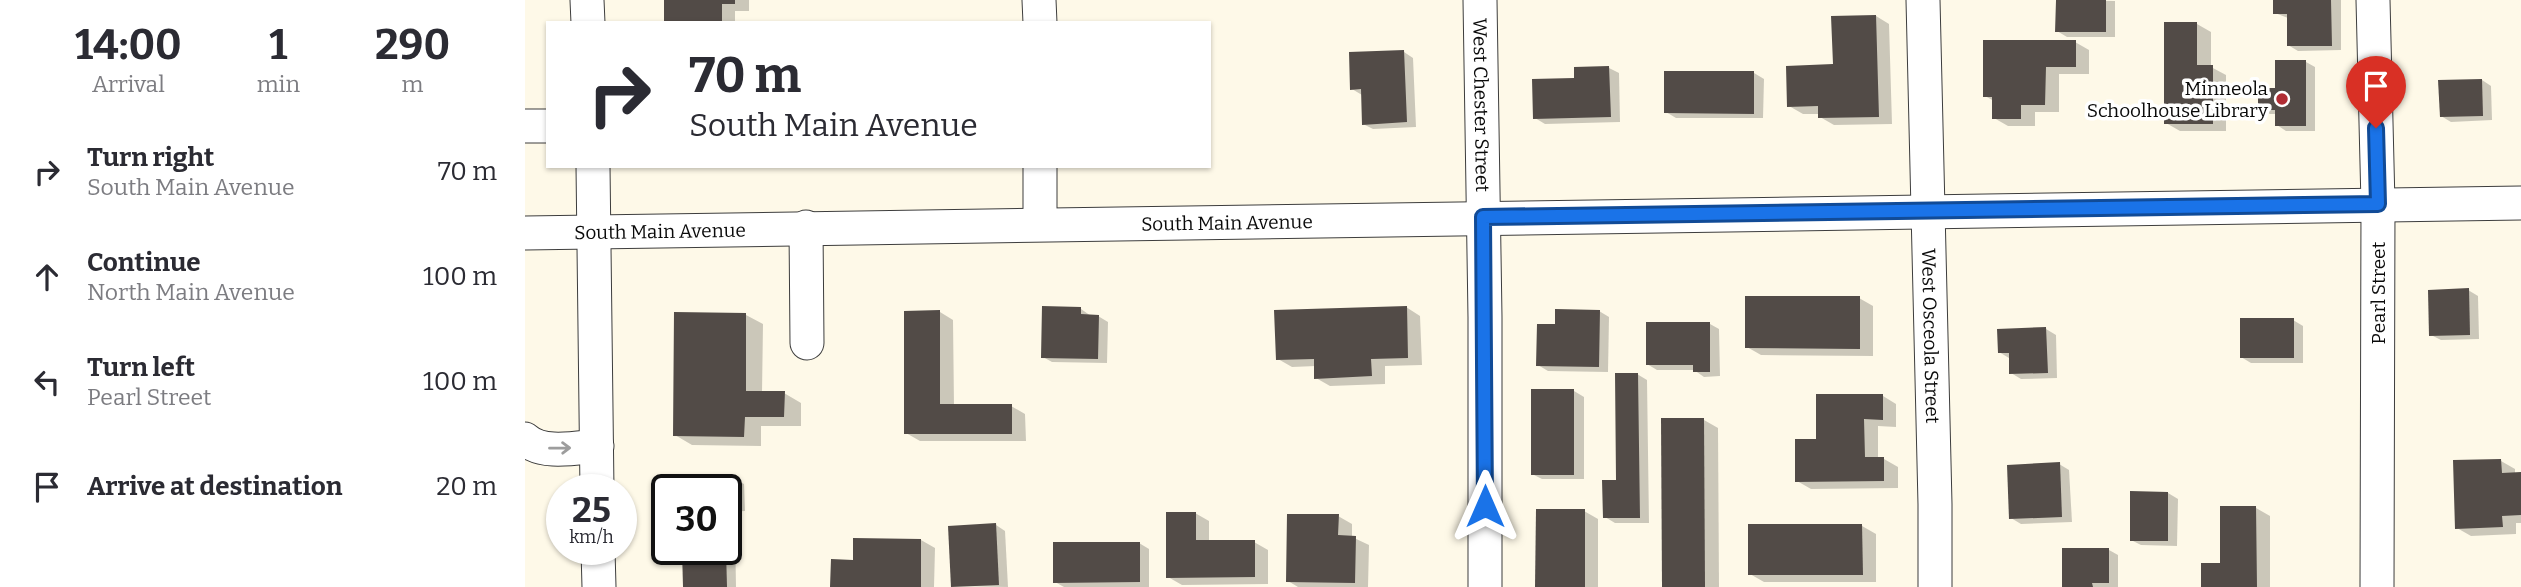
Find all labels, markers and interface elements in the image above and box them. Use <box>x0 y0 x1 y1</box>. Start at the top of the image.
street label: West Chester Street <box>1469 18 1495 192</box>
text: 14:00 <box>75 20 182 70</box>
text: 1 <box>269 20 287 70</box>
text: 290 <box>375 20 450 70</box>
text: 70 m <box>689 46 801 105</box>
icon: right <box>574 49 665 140</box>
pin <box>2346 56 2406 128</box>
icon: arrive <box>2357 67 2395 105</box>
text: Arrival <box>92 70 165 98</box>
text: min <box>257 70 300 98</box>
text: m <box>402 70 423 98</box>
place label: Minneola Schoolhouse Library <box>2087 77 2269 122</box>
marker: Minneola Schoolhouse Library <box>2274 91 2290 107</box>
text: South Main Avenue <box>689 106 978 144</box>
text: Turn right <box>87 142 214 173</box>
icon: right <box>28 153 66 191</box>
text: 70 m <box>438 156 497 187</box>
text: South Main Avenue <box>87 173 295 201</box>
street label: South Main Avenue <box>1141 210 1313 235</box>
street label: South Main Avenue <box>574 218 746 244</box>
street label: Pearl Street <box>2367 242 2390 344</box>
text: Continue <box>87 247 201 278</box>
street label: West Osceola Street <box>1917 248 1945 424</box>
icon: ahead <box>28 258 66 296</box>
text: 100 m <box>423 261 497 292</box>
text: North Main Avenue <box>87 278 295 306</box>
text: Turn left <box>87 352 195 383</box>
icon: left <box>28 363 66 401</box>
text: 100 m <box>423 366 497 397</box>
text: Pearl Street <box>87 383 211 411</box>
one-way arrow <box>548 441 571 455</box>
icon: arrive <box>28 468 66 506</box>
position arrow <box>1448 469 1522 543</box>
text: Arrive at destination <box>87 471 342 502</box>
text: 20 m <box>436 471 497 502</box>
speed limit sign: 30 <box>651 474 742 565</box>
text: 25 <box>572 489 611 531</box>
text: km/h <box>569 526 614 548</box>

